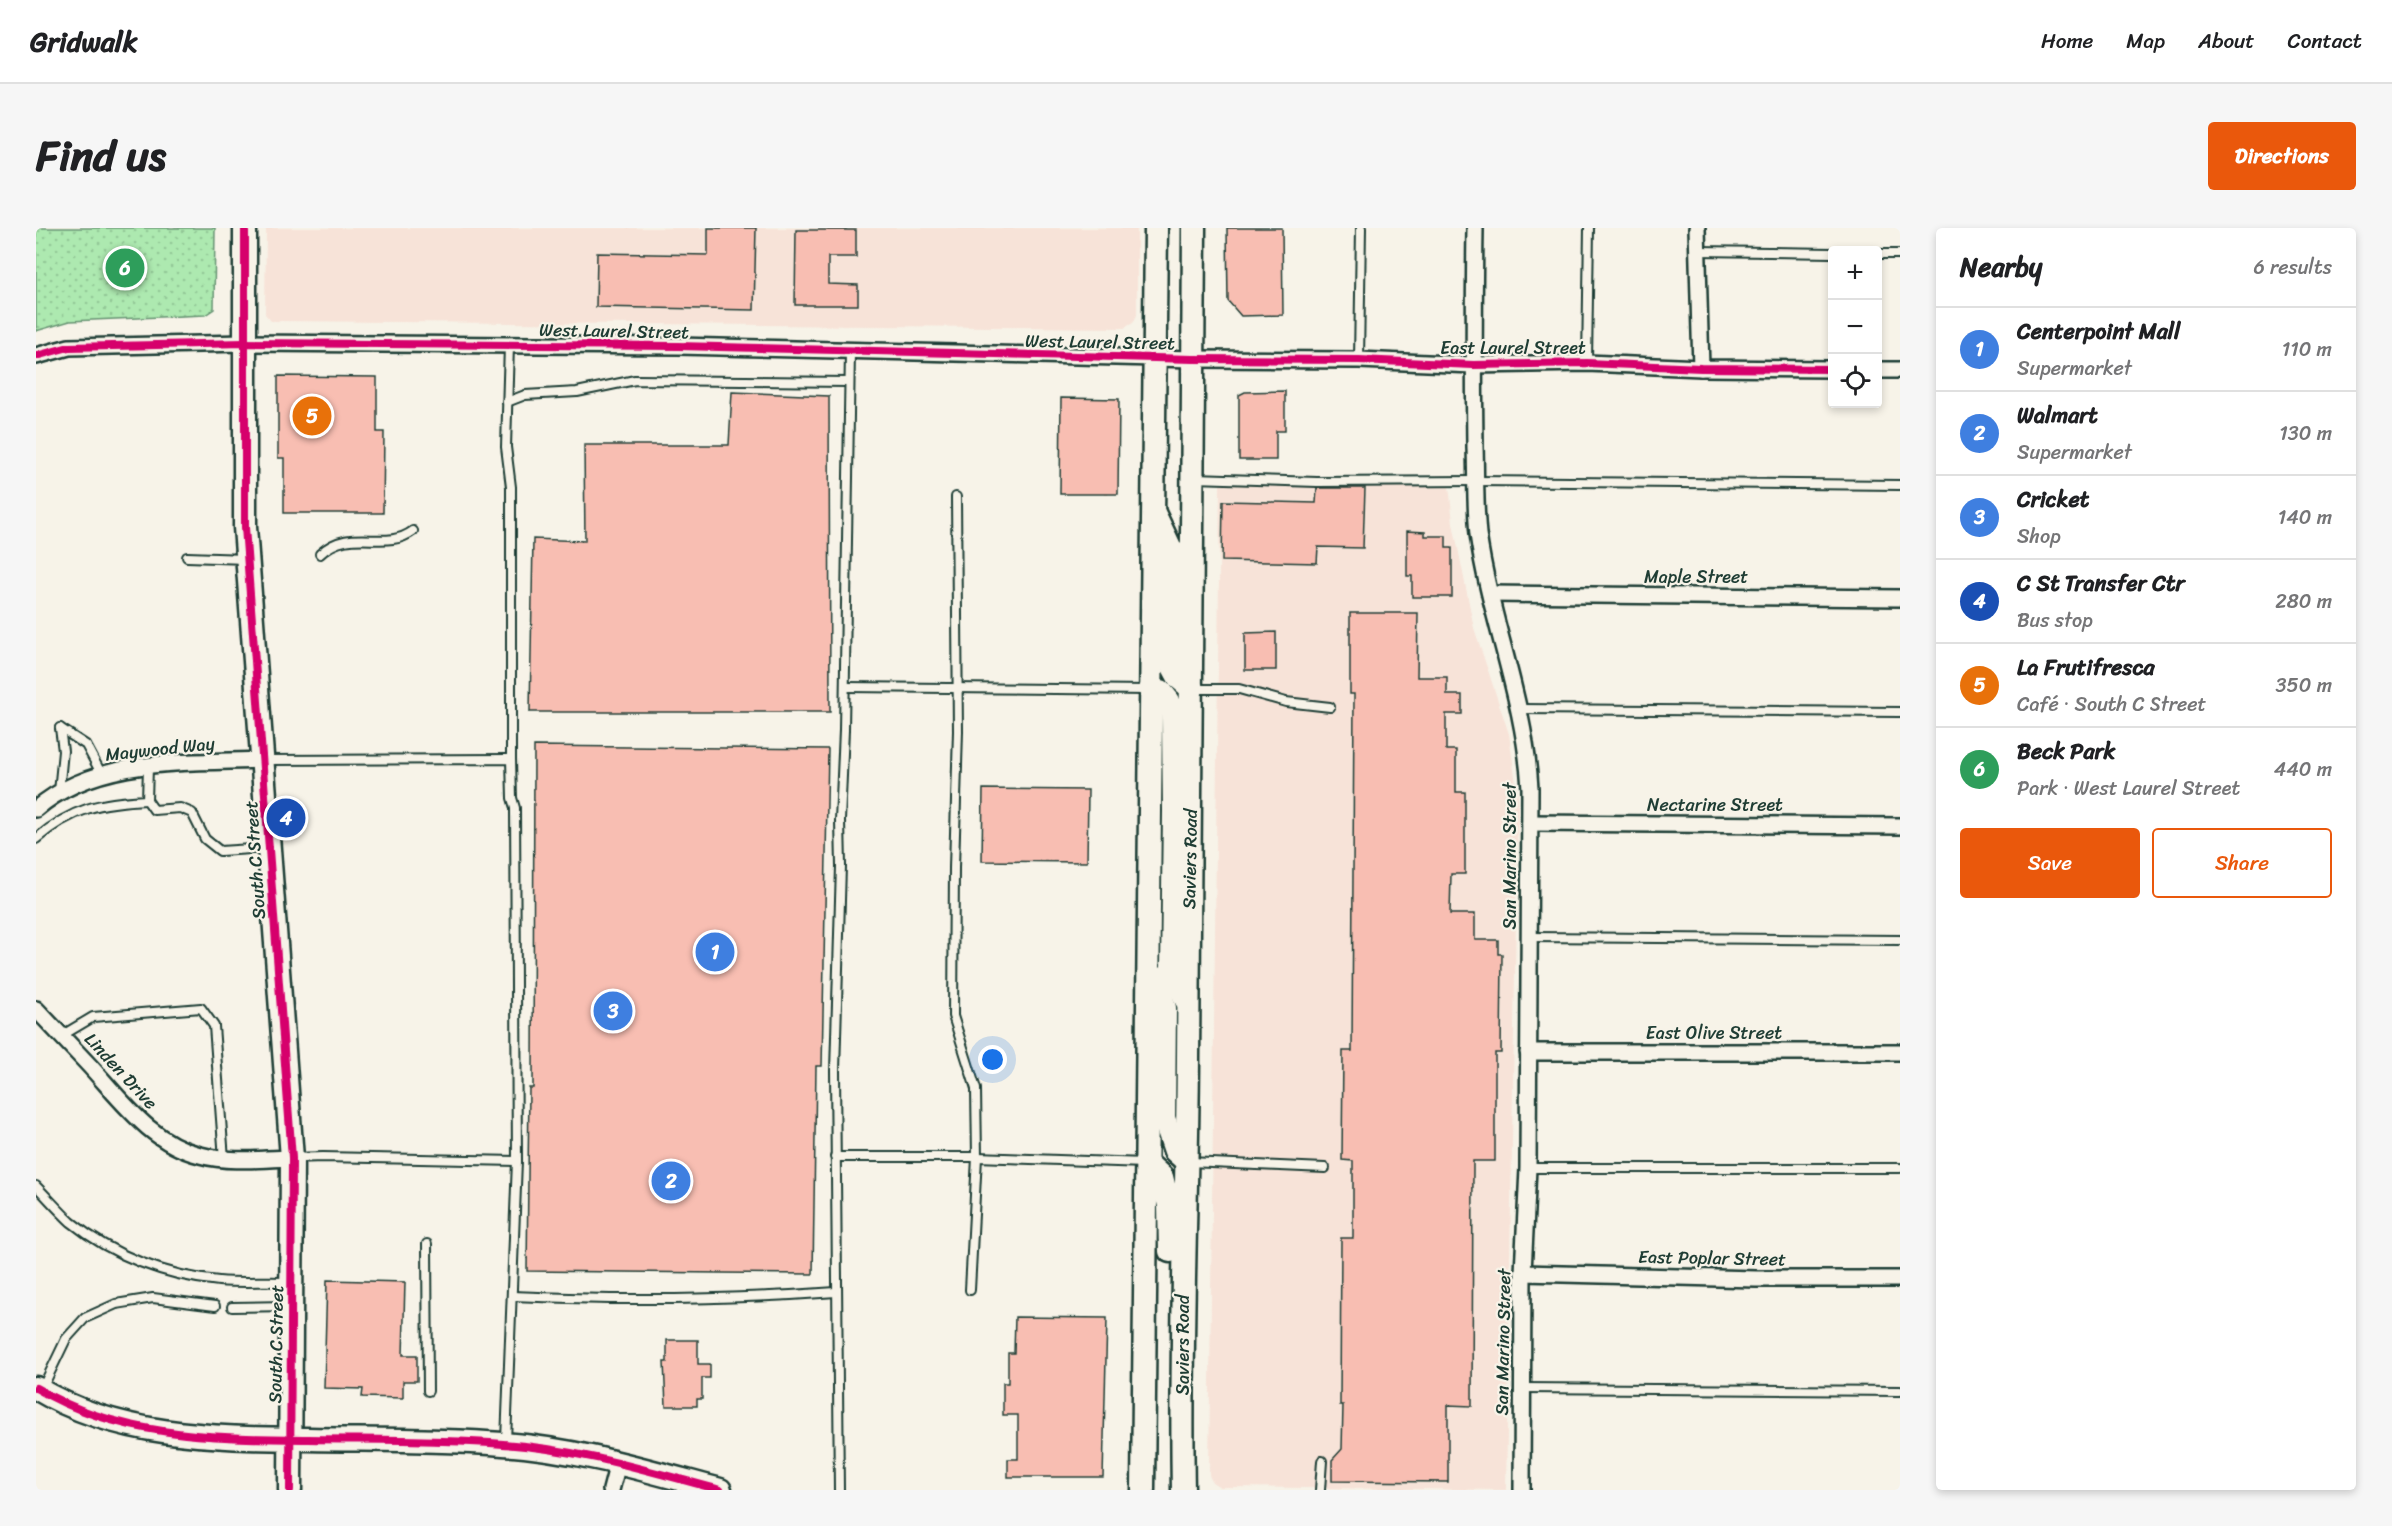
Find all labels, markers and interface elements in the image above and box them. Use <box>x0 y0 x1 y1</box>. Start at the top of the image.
text: Gridwalk <box>30 17 138 66</box>
text: Home <box>2041 22 2093 60</box>
text: Map <box>2126 22 2165 60</box>
text: About <box>2198 22 2255 60</box>
text: Contact <box>2288 22 2362 60</box>
text: Find us <box>36 119 166 193</box>
button: Directions <box>2208 122 2356 190</box>
text: Nearby <box>1960 244 2042 290</box>
pin: 6 <box>106 246 145 291</box>
map controls <box>1828 246 1882 408</box>
button: + <box>1828 246 1882 300</box>
text: 6 results <box>2253 250 2332 285</box>
button: − <box>1828 300 1882 354</box>
text: Centerpoint Mall <box>2017 312 2180 351</box>
street label: West Laurel Street <box>539 314 689 348</box>
street label: West Laurel Street <box>1025 325 1175 359</box>
street label: East Laurel Street <box>1440 332 1586 364</box>
text: 1 <box>1975 332 1984 367</box>
text: 110 m <box>2282 332 2332 367</box>
text: Supermarket <box>2017 351 2132 386</box>
button: locate <box>1828 354 1882 408</box>
pin: 5 <box>292 394 332 438</box>
text: Walmart <box>2017 396 2098 435</box>
text: 2 <box>1974 416 1985 451</box>
text: 130 m <box>2279 416 2332 451</box>
text: Supermarket <box>2017 435 2132 470</box>
text: Cricket <box>2017 480 2089 519</box>
text: 3 <box>1974 500 1985 535</box>
text: 140 m <box>2278 500 2332 535</box>
text: Shop <box>2017 519 2061 554</box>
street label: Maple Street <box>1644 561 1748 593</box>
text: C St Transfer Ctr <box>2017 564 2185 603</box>
text: 4 <box>1973 584 1986 619</box>
text: 280 m <box>2275 584 2332 619</box>
text: Bus stop <box>2017 603 2093 638</box>
text: La Frutifresca <box>2017 648 2154 687</box>
text: 5 <box>1973 668 1986 703</box>
text: 350 m <box>2276 668 2332 703</box>
text: Café · South C Street <box>2017 687 2206 722</box>
street label: Maywood Way <box>104 727 217 771</box>
text: Beck Park <box>2017 732 2115 771</box>
text: 6 <box>1974 752 1985 787</box>
text: 440 m <box>2274 752 2332 787</box>
text: Park · West Laurel Street <box>2017 771 2240 806</box>
street label: San Marino Street <box>1494 782 1526 929</box>
street label: Nectarine Street <box>1647 789 1783 821</box>
pin: 4 <box>266 796 306 840</box>
street label: South C Street <box>235 800 275 920</box>
street label: Saviers Road <box>1173 807 1207 909</box>
button: Save <box>1960 828 2140 898</box>
button: Share <box>2152 828 2332 898</box>
pin: 1 <box>696 930 734 974</box>
pin: 3 <box>594 988 632 1034</box>
street label: East Olive Street <box>1646 1017 1782 1049</box>
street label: Linden Drive <box>76 1025 166 1117</box>
your location <box>978 1045 1007 1074</box>
pin: 2 <box>652 1158 690 1204</box>
street label: East Poplar Street <box>1638 1241 1786 1275</box>
street label: San Marino Street <box>1486 1268 1520 1416</box>
street label: South C Street <box>259 1284 293 1404</box>
street label: Saviers Road <box>1167 1293 1199 1395</box>

